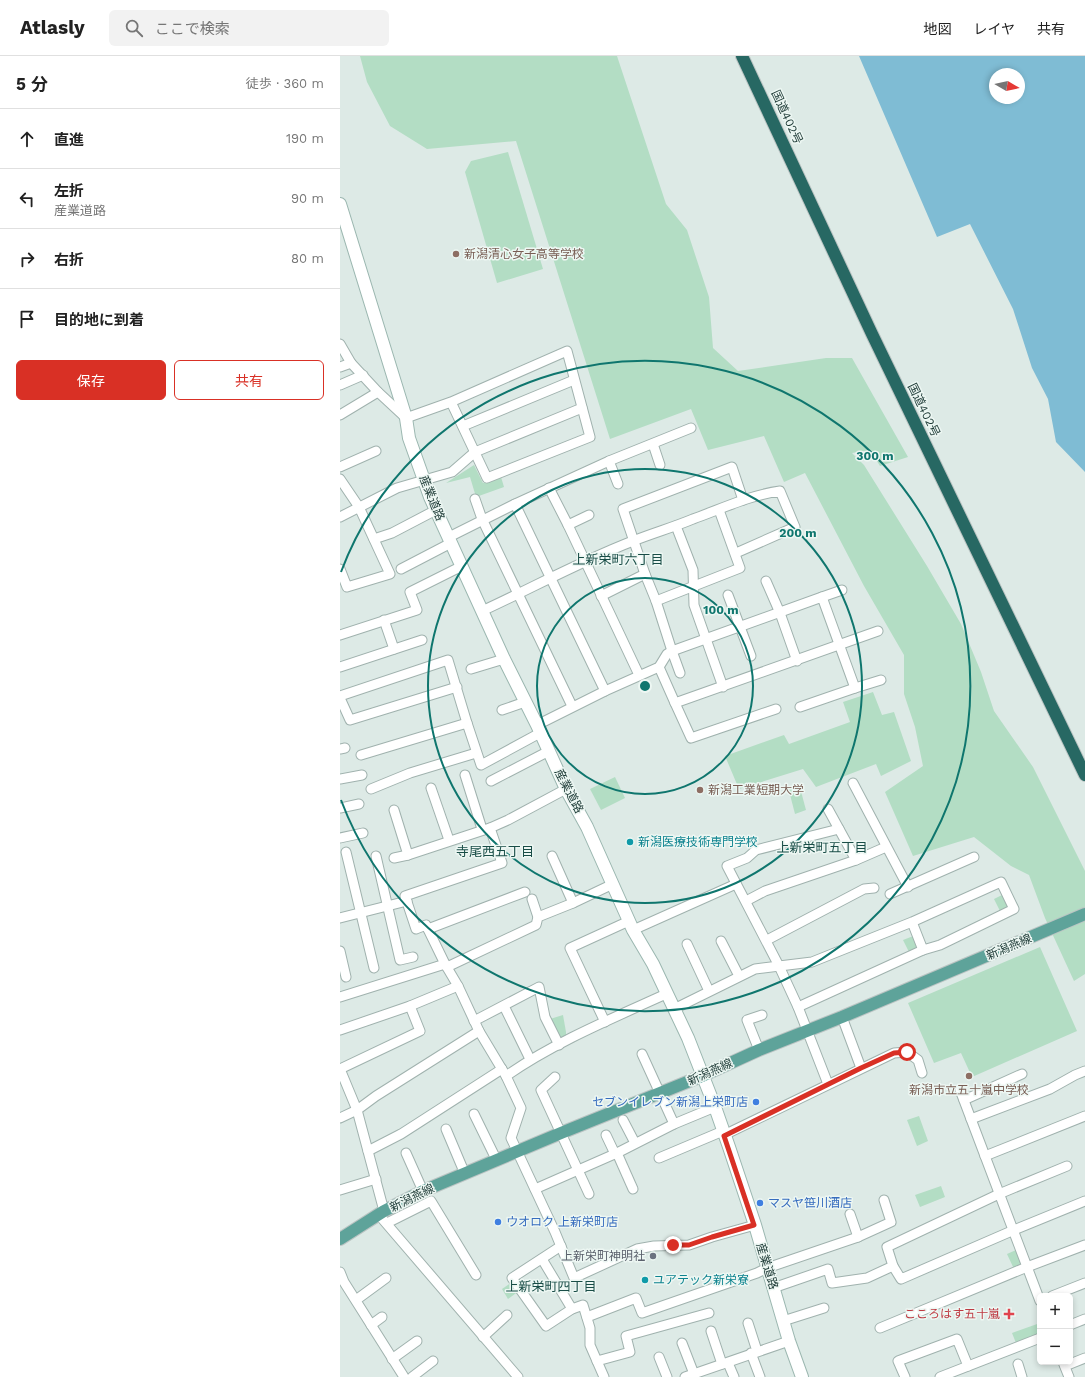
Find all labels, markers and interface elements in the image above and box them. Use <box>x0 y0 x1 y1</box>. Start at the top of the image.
search box <box>109 10 389 46</box>
text: Atlasly <box>20 16 85 39</box>
icon: search <box>123 17 145 39</box>
text: ここで検索 <box>155 20 230 38</box>
text: 地図 <box>923 21 951 37</box>
text: レイヤ <box>973 21 1015 37</box>
text: 共有 <box>1037 21 1065 37</box>
north arrow <box>989 68 1025 104</box>
text: 5 分 <box>16 74 48 94</box>
text: 徒歩 · 360 m <box>246 76 324 91</box>
street label: 国道402号 <box>768 88 806 146</box>
icon: ahead <box>16 128 38 150</box>
text: 直進 <box>54 131 84 149</box>
text: 190 m <box>286 131 324 146</box>
text: 左折 <box>54 182 84 200</box>
icon: left <box>16 188 38 210</box>
text: 90 m <box>291 191 324 206</box>
text: 産業道路 <box>54 203 106 218</box>
place label: 新潟清心女子高等学校 <box>464 247 584 261</box>
icon: right <box>16 248 38 270</box>
marker: 新潟清心女子高等学校 <box>451 249 461 259</box>
text: 右折 <box>54 251 84 269</box>
text: 80 m <box>291 251 324 266</box>
icon: arrive <box>16 308 38 330</box>
text: 目的地に到着 <box>54 311 144 329</box>
button: 保存 <box>16 360 166 400</box>
button: 共有 <box>174 360 324 400</box>
street label: 国道402号 <box>905 381 943 439</box>
text: 300 m <box>856 449 894 463</box>
street label: 産業道路 <box>417 473 447 523</box>
text: 200 m <box>779 526 817 540</box>
district label: 上新栄町六丁目 <box>572 552 664 567</box>
text: 100 m <box>703 603 739 617</box>
centre of rings <box>638 679 652 693</box>
street label: 産業道路 <box>552 766 586 816</box>
place label: 新潟工業短期大学 <box>708 783 804 797</box>
marker: 新潟工業短期大学 <box>695 785 705 795</box>
place label: 新潟医療技術専門学校 <box>638 835 758 849</box>
marker: 新潟医療技術専門学校 <box>625 837 635 847</box>
district label: 上新栄町五丁目 <box>776 840 868 855</box>
district label: 寺尾西五丁目 <box>456 844 534 859</box>
street label: 新潟燕線 <box>984 931 1034 963</box>
route start <box>898 1043 916 1061</box>
street label: 新潟燕線 <box>685 1056 735 1088</box>
marker: 新潟市立五十嵐中学校 <box>964 1071 974 1081</box>
place label: 新潟市立五十嵐中学校 <box>909 1083 1029 1097</box>
place label: セブンイレブン新潟上栄町店 <box>592 1095 748 1109</box>
marker: セブンイレブン新潟上栄町店 <box>751 1097 761 1107</box>
street label: 新潟燕線 <box>387 1181 437 1215</box>
place label: マスヤ笹川酒店 <box>768 1196 852 1210</box>
marker: マスヤ笹川酒店 <box>755 1198 765 1208</box>
place label: ウオロク 上新栄町店 <box>506 1215 618 1229</box>
marker: ウオロク 上新栄町店 <box>493 1217 503 1227</box>
route end <box>664 1236 682 1254</box>
street label: 産業道路 <box>753 1241 781 1291</box>
place label: 上新栄町神明社 <box>561 1249 645 1263</box>
marker: 上新栄町神明社 <box>648 1251 658 1261</box>
place label: ユアテック新栄寮 <box>653 1273 749 1287</box>
marker: ユアテック新栄寮 <box>640 1275 650 1285</box>
district label: 上新栄町四丁目 <box>505 1279 597 1294</box>
map controls <box>1037 1293 1073 1365</box>
button: + <box>1037 1293 1073 1329</box>
place label: こころはす五十嵐 <box>904 1307 1000 1321</box>
marker: こころはす五十嵐 <box>1003 1308 1015 1320</box>
button: − <box>1037 1329 1073 1365</box>

